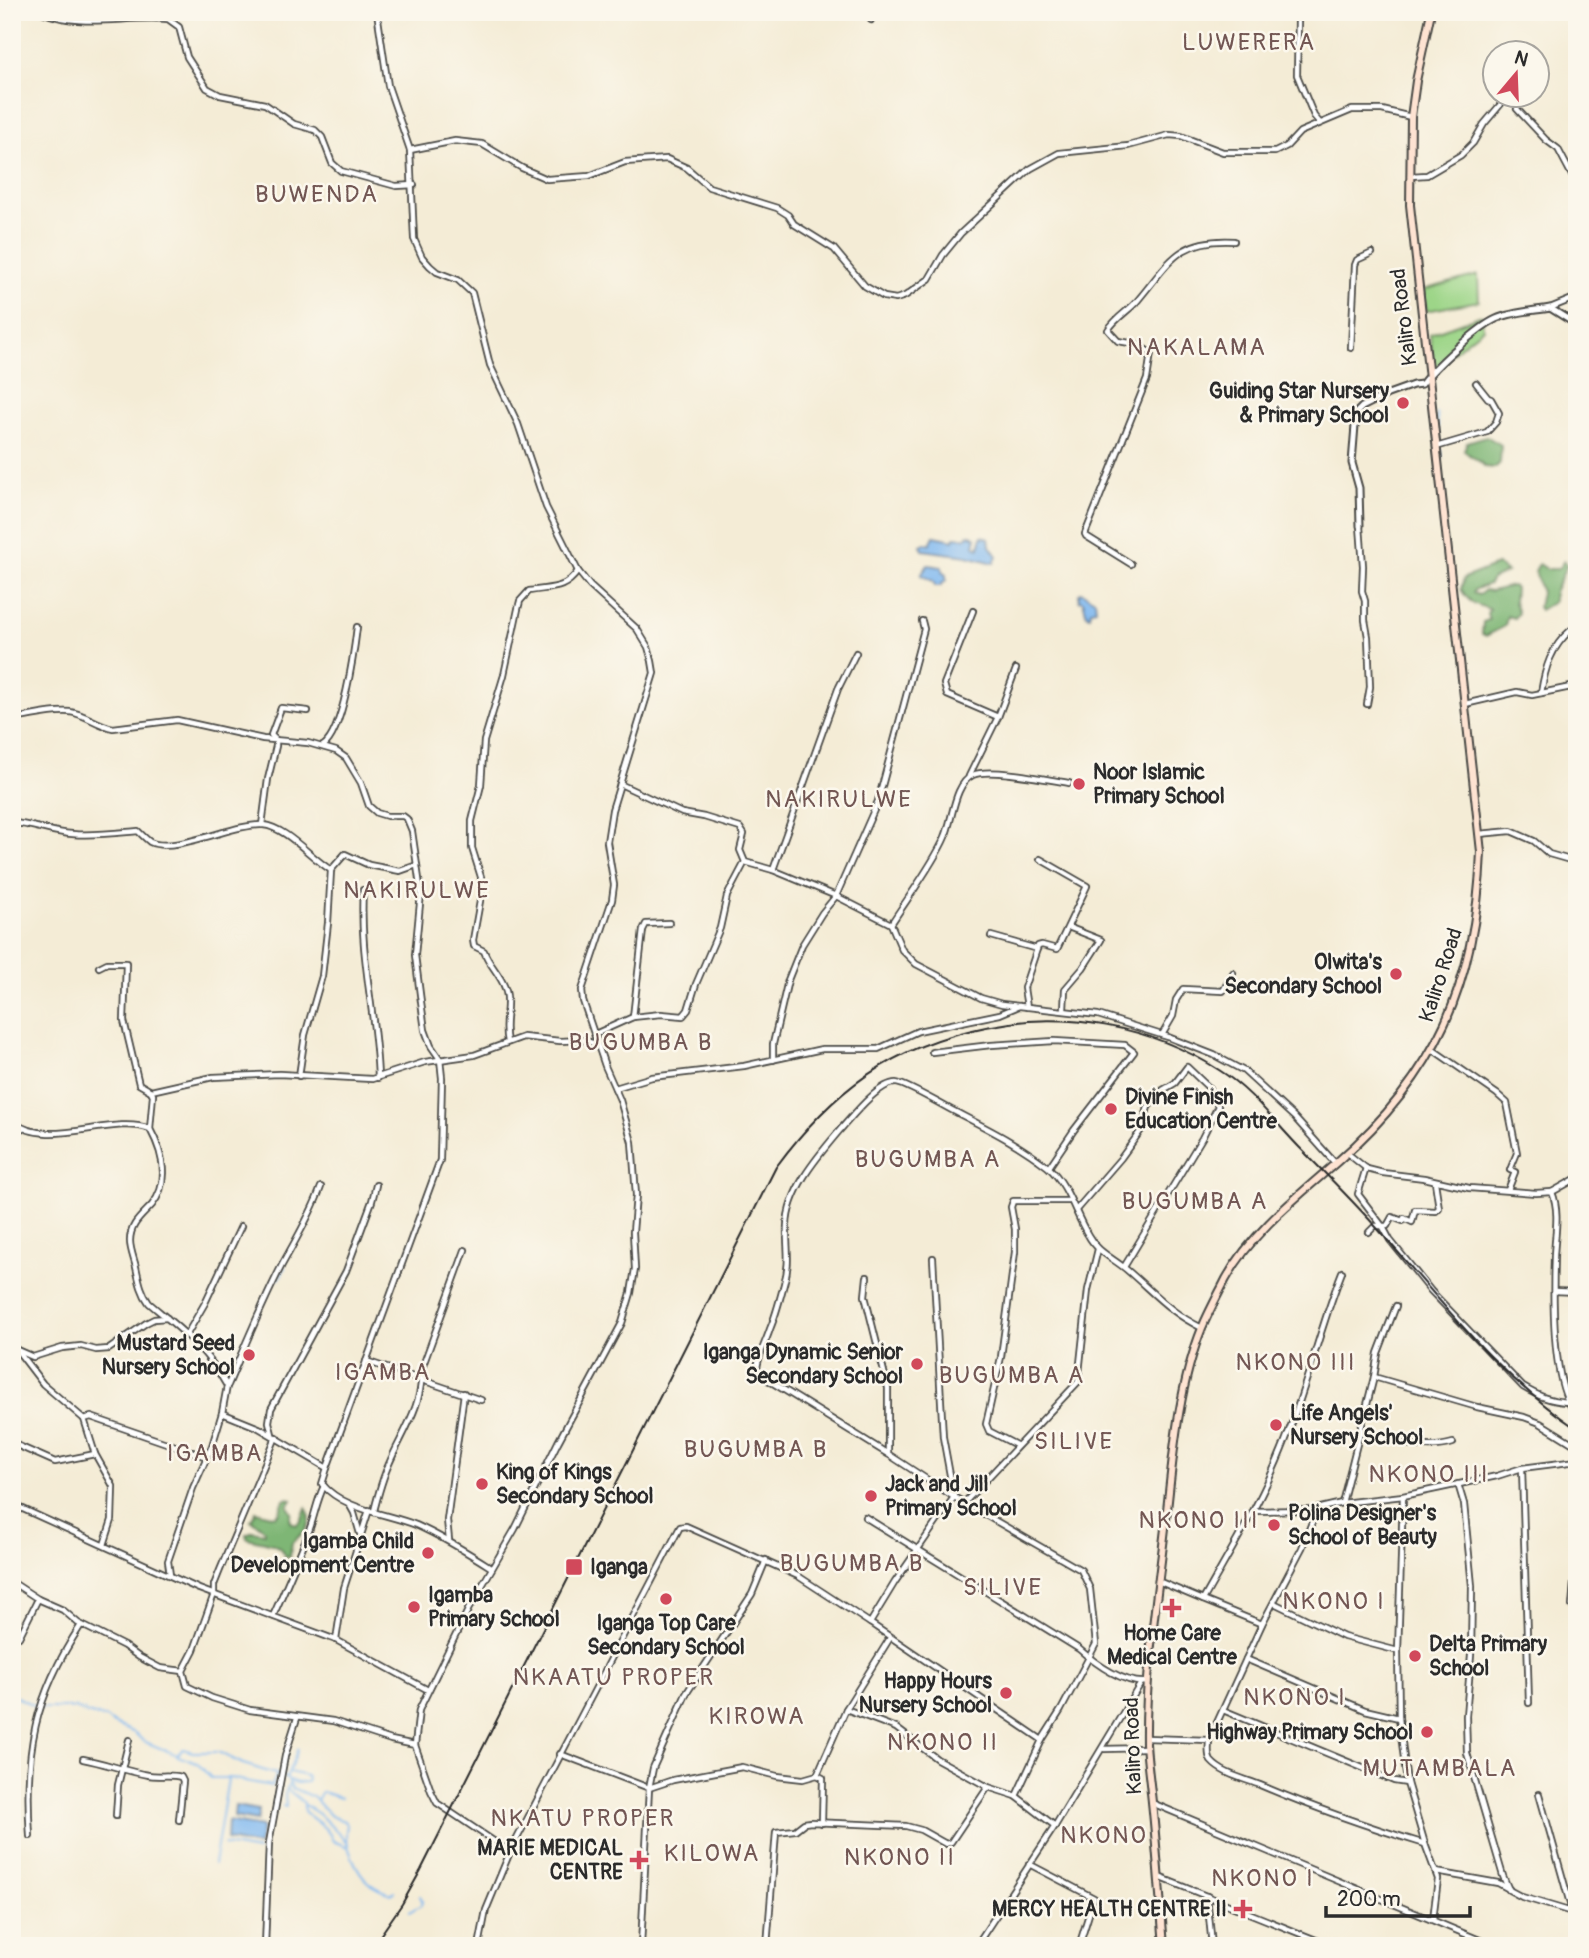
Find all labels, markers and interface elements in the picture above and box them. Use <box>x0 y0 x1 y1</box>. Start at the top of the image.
district label: LUWERERA <box>1182 28 1316 57</box>
north arrow <box>1480 38 1550 108</box>
text: N <box>1511 45 1531 72</box>
district label: BUWENDA <box>255 180 379 209</box>
street label: Kaliro Road <box>1385 267 1423 367</box>
district label: NAKALAMA <box>1127 333 1267 362</box>
place label: Guiding Star Nursery & Primary School <box>1209 378 1389 429</box>
marker: Guiding Star Nursery & Primary School <box>1395 395 1411 411</box>
place label: Noor Islamic Primary School <box>1093 759 1225 810</box>
marker: Noor Islamic Primary School <box>1071 776 1087 792</box>
district label: NAKIRULWE <box>765 785 913 814</box>
district label: NAKIRULWE <box>343 876 491 905</box>
street label: Kaliro Road <box>1413 924 1469 1026</box>
place label: Olwita's Secondary School <box>1224 949 1383 1000</box>
marker: Olwita's Secondary School <box>1388 966 1404 982</box>
district label: BUGUMBA B <box>569 1028 713 1057</box>
place label: Divine Finish Education Centre <box>1125 1084 1277 1135</box>
marker: Divine Finish Education Centre <box>1103 1101 1119 1117</box>
district label: BUGUMBA A <box>855 1145 1001 1174</box>
district label: BUGUMBA A <box>1122 1187 1268 1216</box>
place label: Mustard Seed Nursery School <box>102 1330 235 1381</box>
place label: Iganga Dynamic Senior Secondary School <box>703 1339 903 1390</box>
marker: Mustard Seed Nursery School <box>241 1347 257 1363</box>
district label: NKONO III <box>1236 1348 1356 1377</box>
marker: Iganga Dynamic Senior Secondary School <box>909 1356 925 1372</box>
district label: IGAMBA <box>335 1358 431 1387</box>
district label: BUGUMBA A <box>939 1361 1085 1390</box>
place label: Life Angels' Nursery School <box>1290 1400 1423 1451</box>
marker: Life Angels' Nursery School <box>1268 1417 1284 1433</box>
district label: SILIVE <box>1034 1427 1114 1456</box>
district label: BUGUMBA B <box>684 1435 828 1464</box>
district label: IGAMBA <box>167 1439 263 1468</box>
place label: King of Kings Secondary School <box>496 1459 654 1510</box>
district label: NKONO III <box>1369 1460 1489 1489</box>
place label: Jack and Jill Primary School <box>885 1471 1017 1522</box>
marker: King of Kings Secondary School <box>474 1476 490 1492</box>
marker: Jack and Jill Primary School <box>863 1488 879 1504</box>
place label: Polina Designer's School of Beauty <box>1288 1500 1437 1551</box>
district label: NKONO III <box>1139 1506 1259 1535</box>
marker: Polina Designer's School of Beauty <box>1266 1517 1282 1533</box>
place label: Igamba Child Development Centre <box>231 1528 415 1579</box>
marker: Igamba Child Development Centre <box>420 1545 436 1561</box>
district label: BUGUMBA B <box>780 1549 924 1578</box>
place label: Iganga <box>590 1554 648 1581</box>
marker: Iganga <box>564 1557 584 1577</box>
district label: SILIVE <box>963 1573 1043 1602</box>
place label: Igamba Primary School <box>428 1582 560 1633</box>
district label: NKONO I <box>1282 1587 1386 1616</box>
marker: Iganga Top Care Secondary School <box>658 1591 674 1607</box>
marker: Home Care Medical Centre <box>1162 1598 1182 1618</box>
marker: Igamba Primary School <box>406 1599 422 1615</box>
place label: Iganga Top Care Secondary School <box>587 1610 745 1661</box>
place label: Home Care Medical Centre <box>1107 1620 1238 1671</box>
place label: Delta Primary School <box>1429 1631 1547 1682</box>
marker: Delta Primary School <box>1407 1648 1423 1664</box>
district label: NKAATU PROPER <box>513 1663 715 1692</box>
place label: Happy Hours Nursery School <box>859 1668 993 1719</box>
district label: NKONO I <box>1243 1683 1347 1712</box>
marker: Happy Hours Nursery School <box>998 1685 1014 1701</box>
street label: Kaliro Road <box>1118 1697 1148 1795</box>
district label: KIROWA <box>708 1702 806 1731</box>
place label: Highway Primary School <box>1206 1719 1413 1746</box>
marker: Highway Primary School <box>1419 1724 1435 1740</box>
district label: NKONO II <box>887 1728 999 1757</box>
district label: MUTAMBALA <box>1363 1754 1517 1783</box>
district label: NKATU PROPER <box>491 1804 675 1833</box>
district label: NKONO <box>1060 1821 1148 1850</box>
place label: MARIE MEDICAL CENTRE <box>477 1835 623 1886</box>
district label: KILOWA <box>664 1839 760 1868</box>
district label: NKONO II <box>844 1843 956 1872</box>
marker: MARIE MEDICAL CENTRE <box>629 1850 649 1870</box>
district label: NKONO I <box>1211 1864 1315 1893</box>
scale bar <box>1326 1874 1470 1918</box>
text: 200 m <box>1337 1886 1401 1913</box>
place label: MERCY HEALTH CENTRE II <box>992 1896 1227 1923</box>
marker: MERCY HEALTH CENTRE II <box>1233 1899 1253 1919</box>

